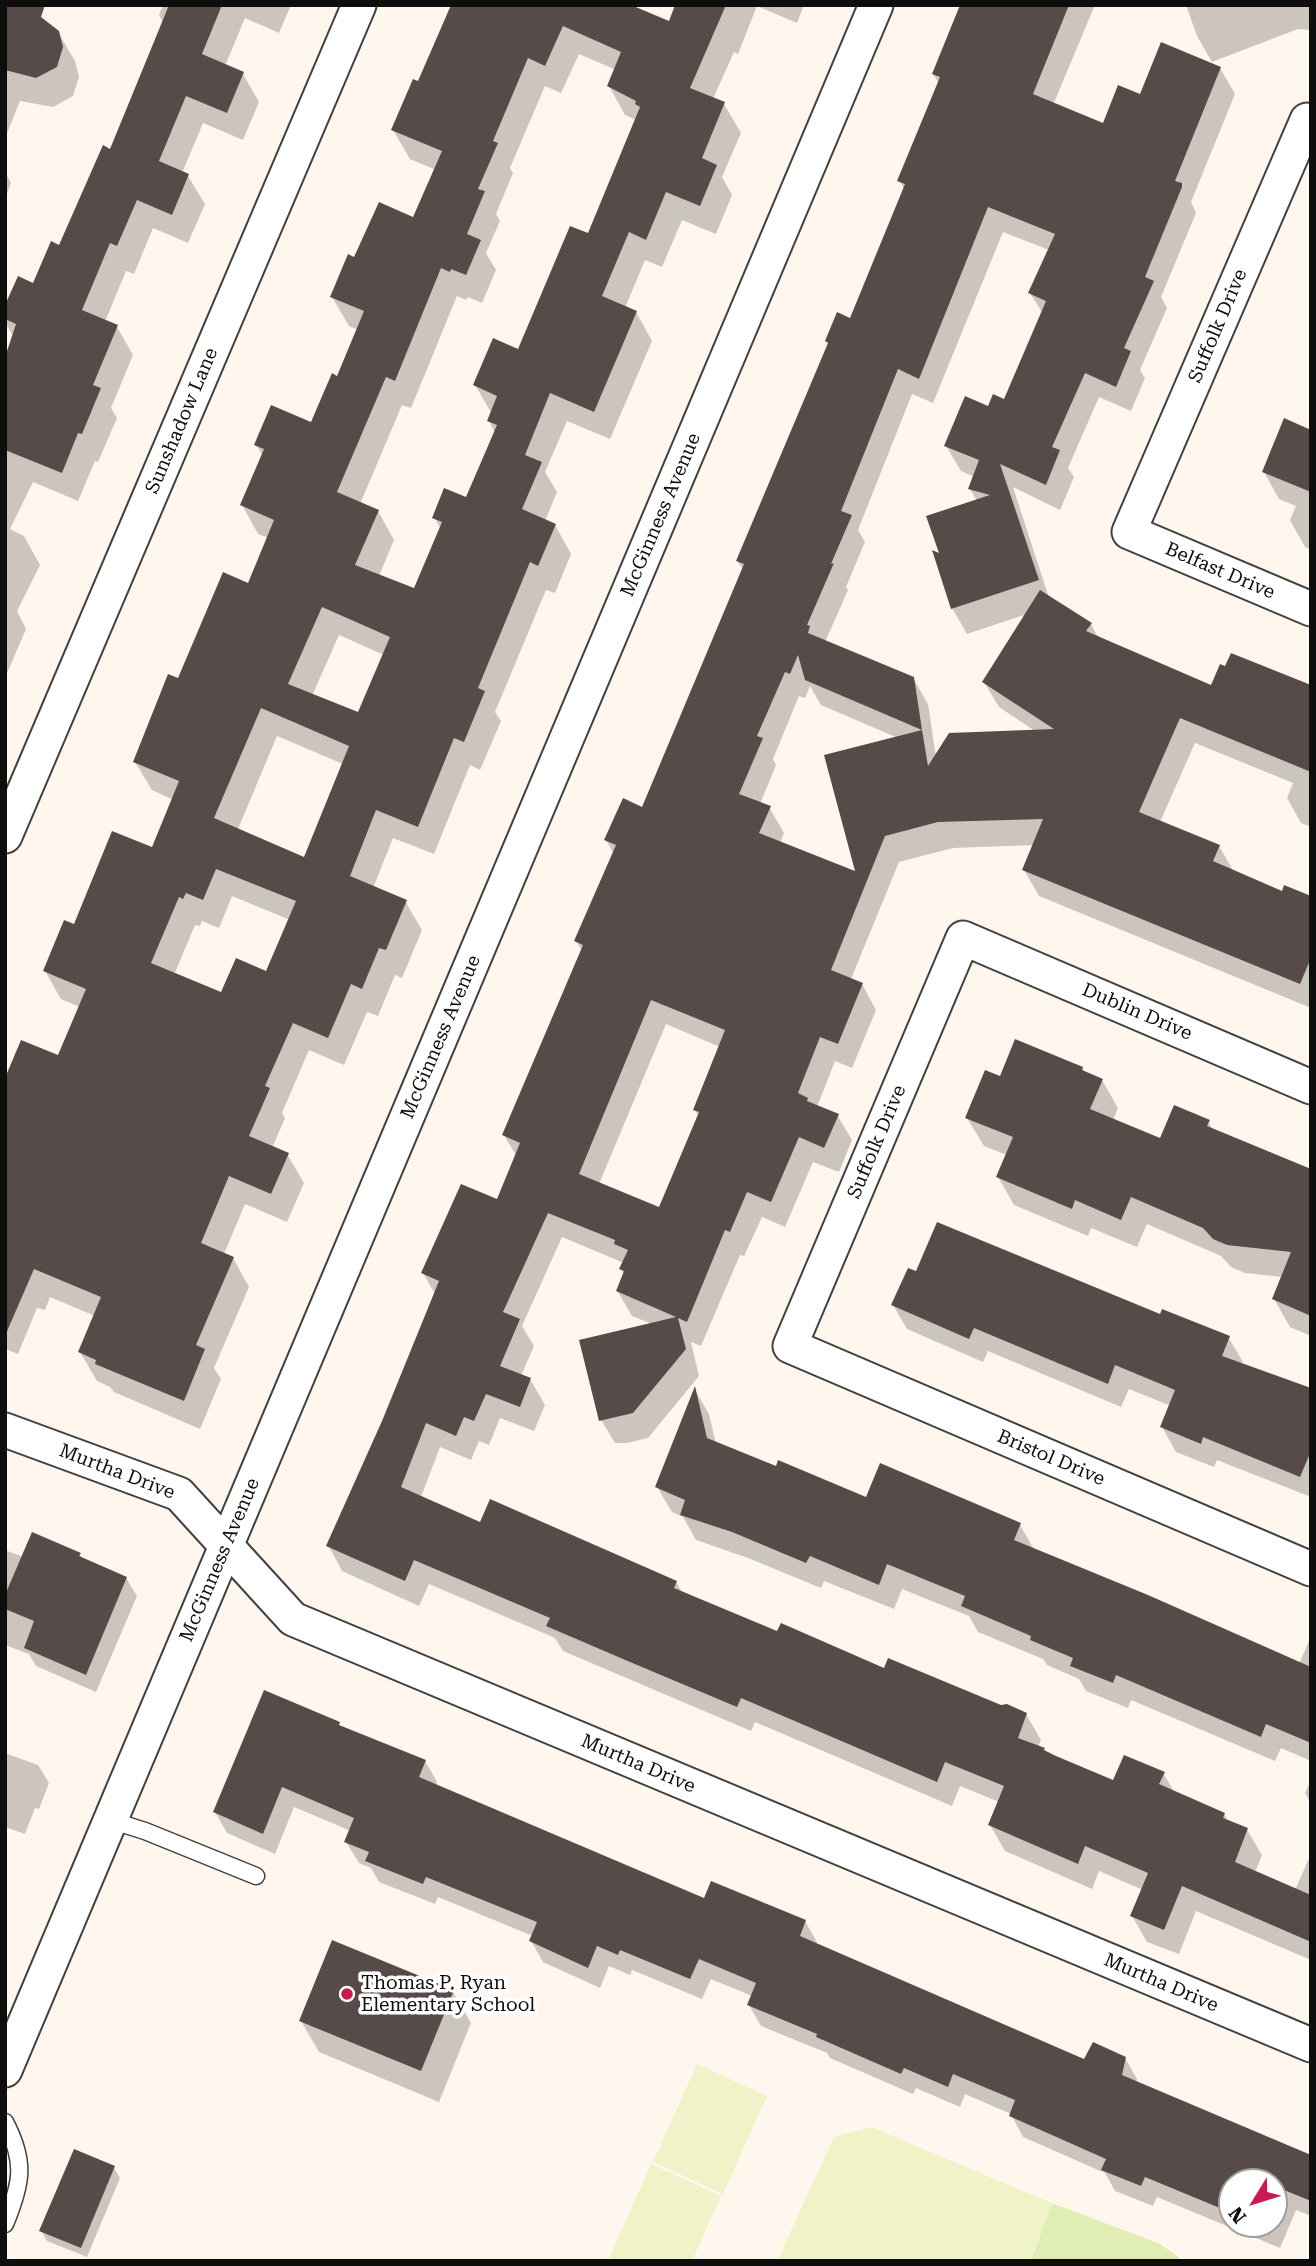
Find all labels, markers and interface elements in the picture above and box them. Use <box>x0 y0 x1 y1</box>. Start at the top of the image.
street label: Suffolk Drive <box>1184 266 1252 386</box>
street label: Sunshadow Lane <box>141 345 223 497</box>
street label: McGinness Avenue <box>616 430 706 600</box>
street label: Belfast Drive <box>1162 538 1278 604</box>
street label: McGinness Avenue <box>396 952 486 1122</box>
street label: Dublin Drive <box>1079 979 1195 1045</box>
street label: Suffolk Drive <box>843 1082 911 1202</box>
street label: Bristol Drive <box>994 1425 1108 1491</box>
street label: Murtha Drive <box>56 1439 178 1505</box>
street label: McGinness Avenue <box>175 1475 265 1645</box>
street label: Murtha Drive <box>577 1730 699 1798</box>
street label: Murtha Drive <box>1100 1949 1222 2017</box>
place label: Thomas P. Ryan Elementary School <box>361 1972 535 2016</box>
marker: Thomas P. Ryan Elementary School <box>339 1986 355 2002</box>
north arrow <box>1218 2168 1288 2238</box>
text: N <box>1224 2202 1251 2228</box>

